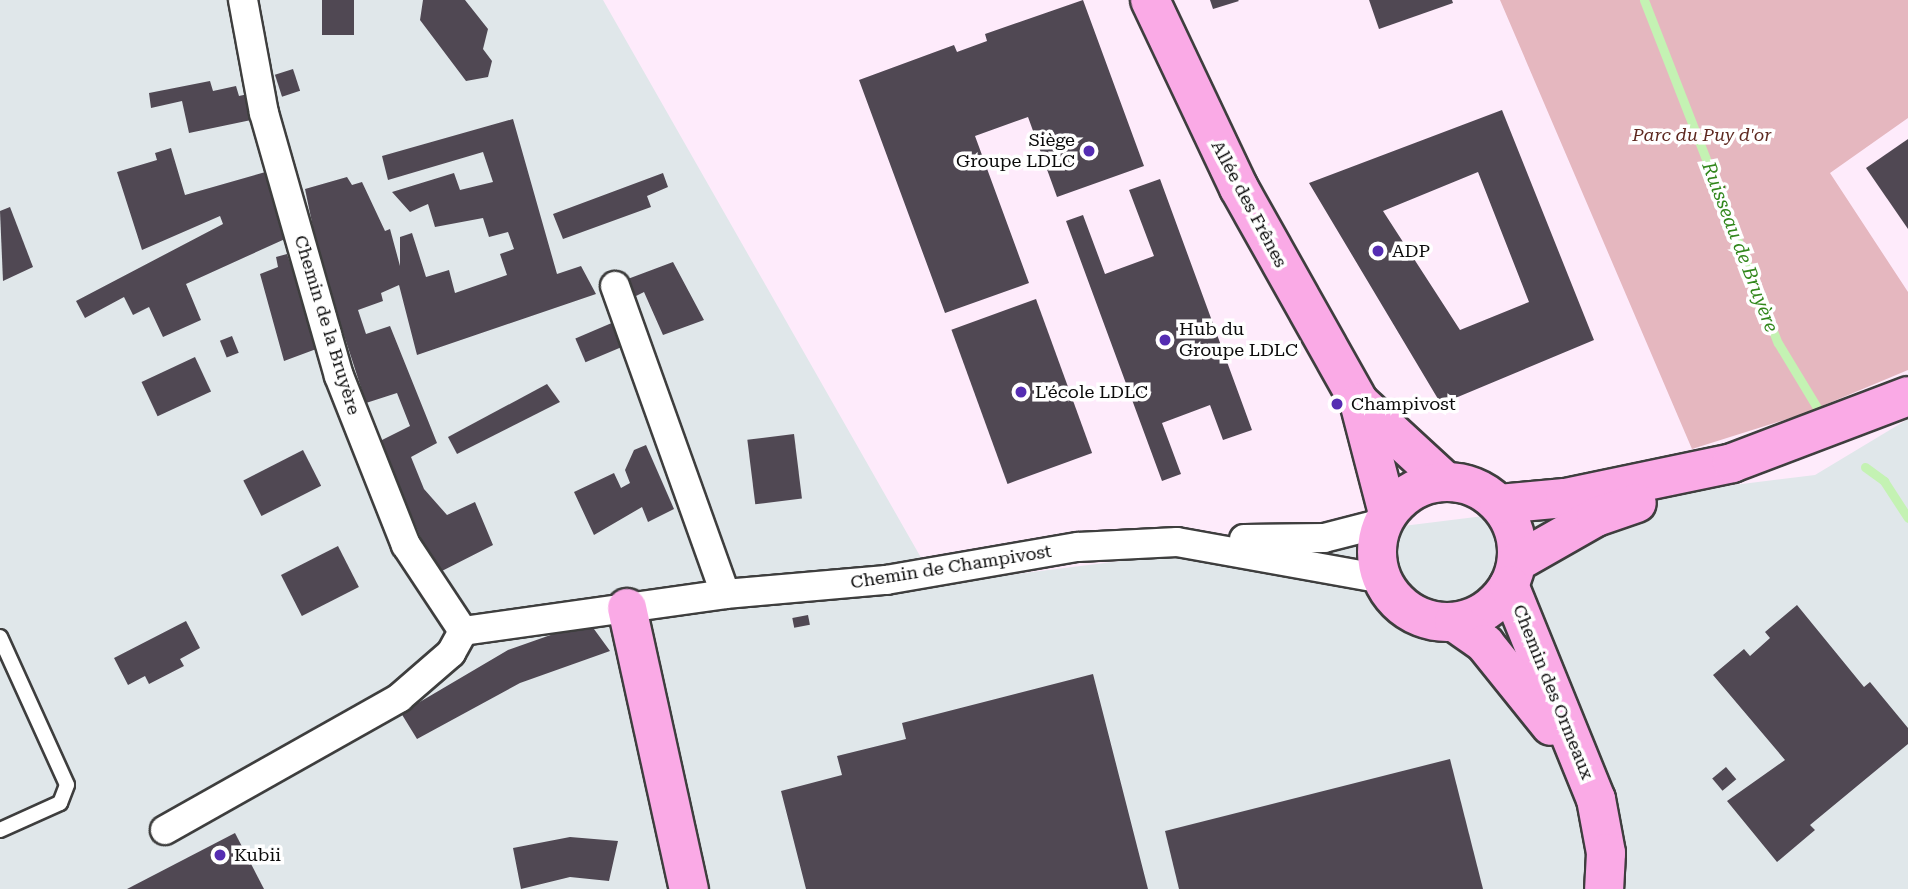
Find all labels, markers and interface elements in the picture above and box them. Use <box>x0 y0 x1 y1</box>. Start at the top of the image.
park label: Parc du Puy d'or <box>1632 124 1772 146</box>
place label: Siège Groupe LDLC <box>956 130 1075 172</box>
street label: Allée des Frênes <box>1206 137 1292 271</box>
marker: Siège Groupe LDLC <box>1081 143 1097 159</box>
water label: Ruisseau de Bruyère <box>1697 159 1783 335</box>
street label: Chemin de la Bruyère <box>289 233 365 417</box>
place label: ADP <box>1392 240 1430 262</box>
marker: ADP <box>1370 243 1386 259</box>
place label: Hub du Groupe LDLC <box>1179 319 1298 362</box>
marker: Hub du Groupe LDLC <box>1157 332 1173 348</box>
place label: L'école LDLC <box>1035 381 1148 403</box>
marker: L'école LDLC <box>1013 384 1029 400</box>
place label: Champivost <box>1351 393 1456 415</box>
marker: Champivost <box>1329 396 1345 412</box>
street label: Chemin de Champivost <box>849 540 1053 594</box>
street label: Chemin des Ormeaux <box>1508 601 1598 783</box>
place label: Kubii <box>234 844 281 866</box>
marker: Kubii <box>212 847 228 863</box>

